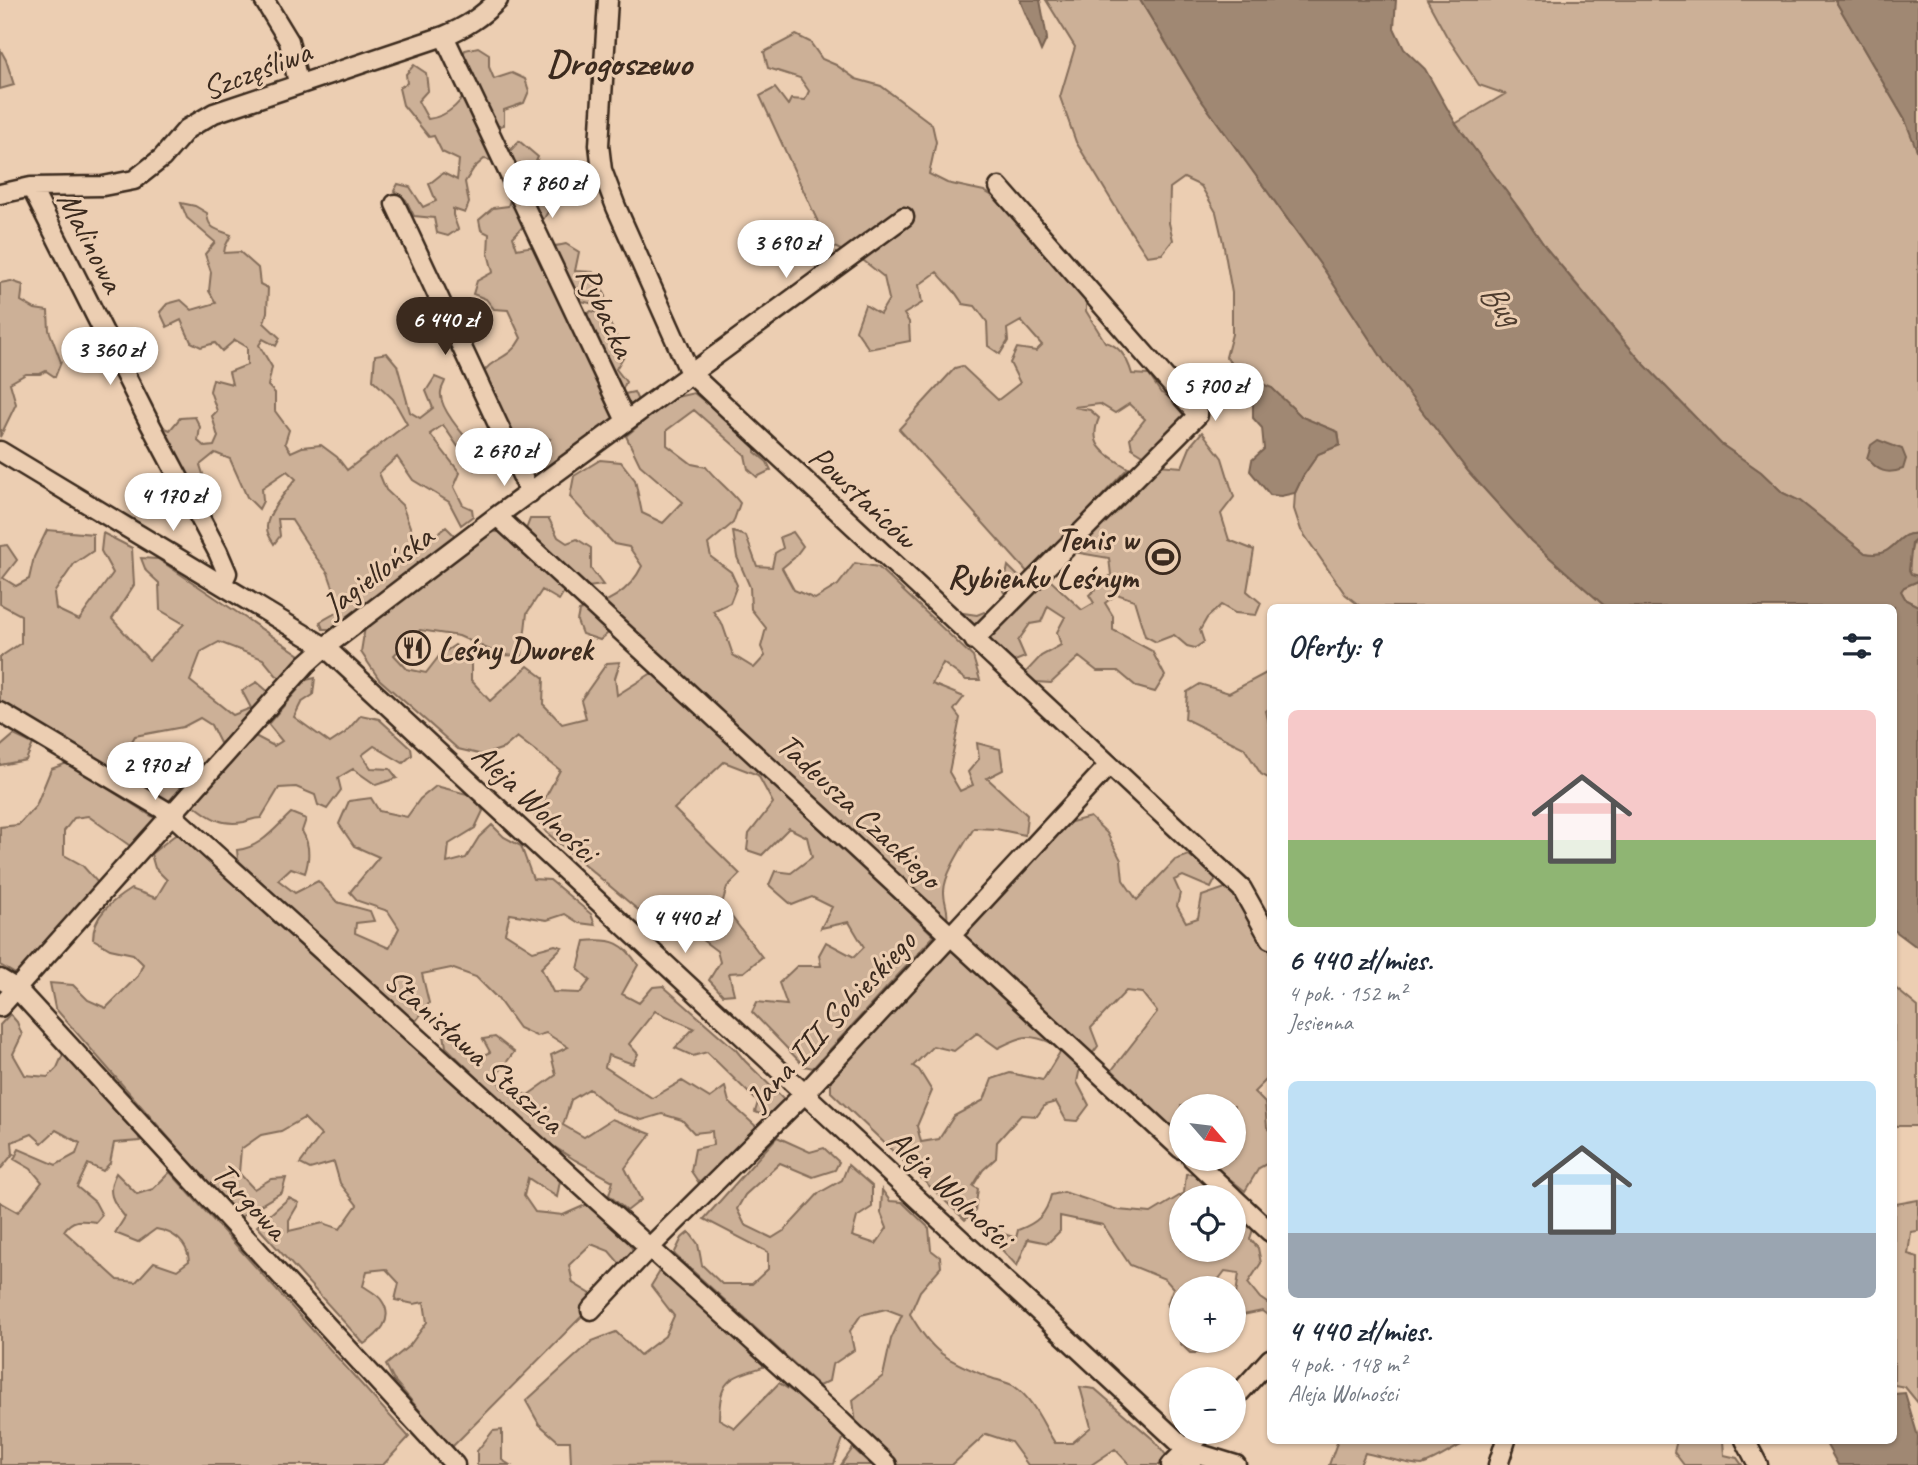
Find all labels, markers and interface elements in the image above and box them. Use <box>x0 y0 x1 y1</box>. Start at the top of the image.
street label: Szczęśliwa <box>196 29 318 110</box>
district label: Drogoszewo <box>546 39 694 86</box>
pin: 7 860 zł <box>480 160 624 220</box>
text: 7 860 zł <box>519 168 585 197</box>
street label: Malinowa <box>48 184 135 301</box>
pin: 3 690 zł <box>714 220 858 280</box>
text: 3 690 zł <box>753 228 819 257</box>
street label: Rybacka <box>567 259 646 365</box>
water label: Bug <box>1469 272 1535 338</box>
pin: 6 440 zł <box>373 298 517 357</box>
text: 6 440 zł <box>412 305 478 334</box>
pin: 3 360 zł <box>38 328 182 387</box>
text: 3 360 zł <box>77 335 143 364</box>
pin: 5 700 zł <box>1143 364 1287 423</box>
text: 5 700 zł <box>1183 371 1247 400</box>
pin: 2 670 zł <box>432 428 576 488</box>
text: 2 670 zł <box>471 436 537 465</box>
street label: Powstańców <box>800 436 929 560</box>
pin: 4 170 zł <box>101 474 245 533</box>
text: 4 170 zł <box>141 481 205 510</box>
street label: Jagiellońska <box>312 514 443 627</box>
place label: Tenis w Rybienku Leśnym <box>947 518 1141 598</box>
sports icon: Tenis w Rybienku Leśnym <box>1144 538 1182 576</box>
text: Oferty: 9 <box>1288 627 1380 665</box>
icon: filters <box>1838 627 1876 665</box>
place label: Leśny Dworek <box>438 628 595 670</box>
restaurant icon: Leśny Dworek <box>394 629 432 667</box>
street label: Tadeusza Czackiego <box>768 724 953 900</box>
street label: Aleja Wolności <box>463 734 610 874</box>
pin: 2 970 zł <box>83 742 227 802</box>
text: 2 970 zł <box>123 750 187 779</box>
icon: home <box>1519 756 1645 882</box>
pin: 4 440 zł <box>613 895 757 955</box>
text: 4 440 zł <box>653 903 717 932</box>
street label: Jana III Sobieskiego <box>735 920 926 1120</box>
text: 6 440 zł/mies. <box>1288 941 1433 979</box>
street label: Stanisława Staszica <box>376 959 574 1144</box>
text: 4 pok. · 152 m² <box>1288 979 1406 1008</box>
text: Jesienna <box>1288 1008 1353 1037</box>
north arrow <box>1169 1094 1246 1171</box>
map controls <box>1169 1094 1246 1444</box>
street label: Aleja Wolności <box>878 1120 1025 1260</box>
icon: home <box>1519 1127 1645 1253</box>
street label: Targowa <box>203 1153 299 1251</box>
button: locate <box>1169 1185 1246 1262</box>
button: + <box>1169 1276 1246 1353</box>
text: 4 440 zł/mies. <box>1288 1312 1432 1350</box>
text: 4 pok. · 148 m² <box>1288 1350 1406 1379</box>
button: − <box>1169 1367 1246 1444</box>
text: Aleja Wolności <box>1288 1379 1398 1408</box>

